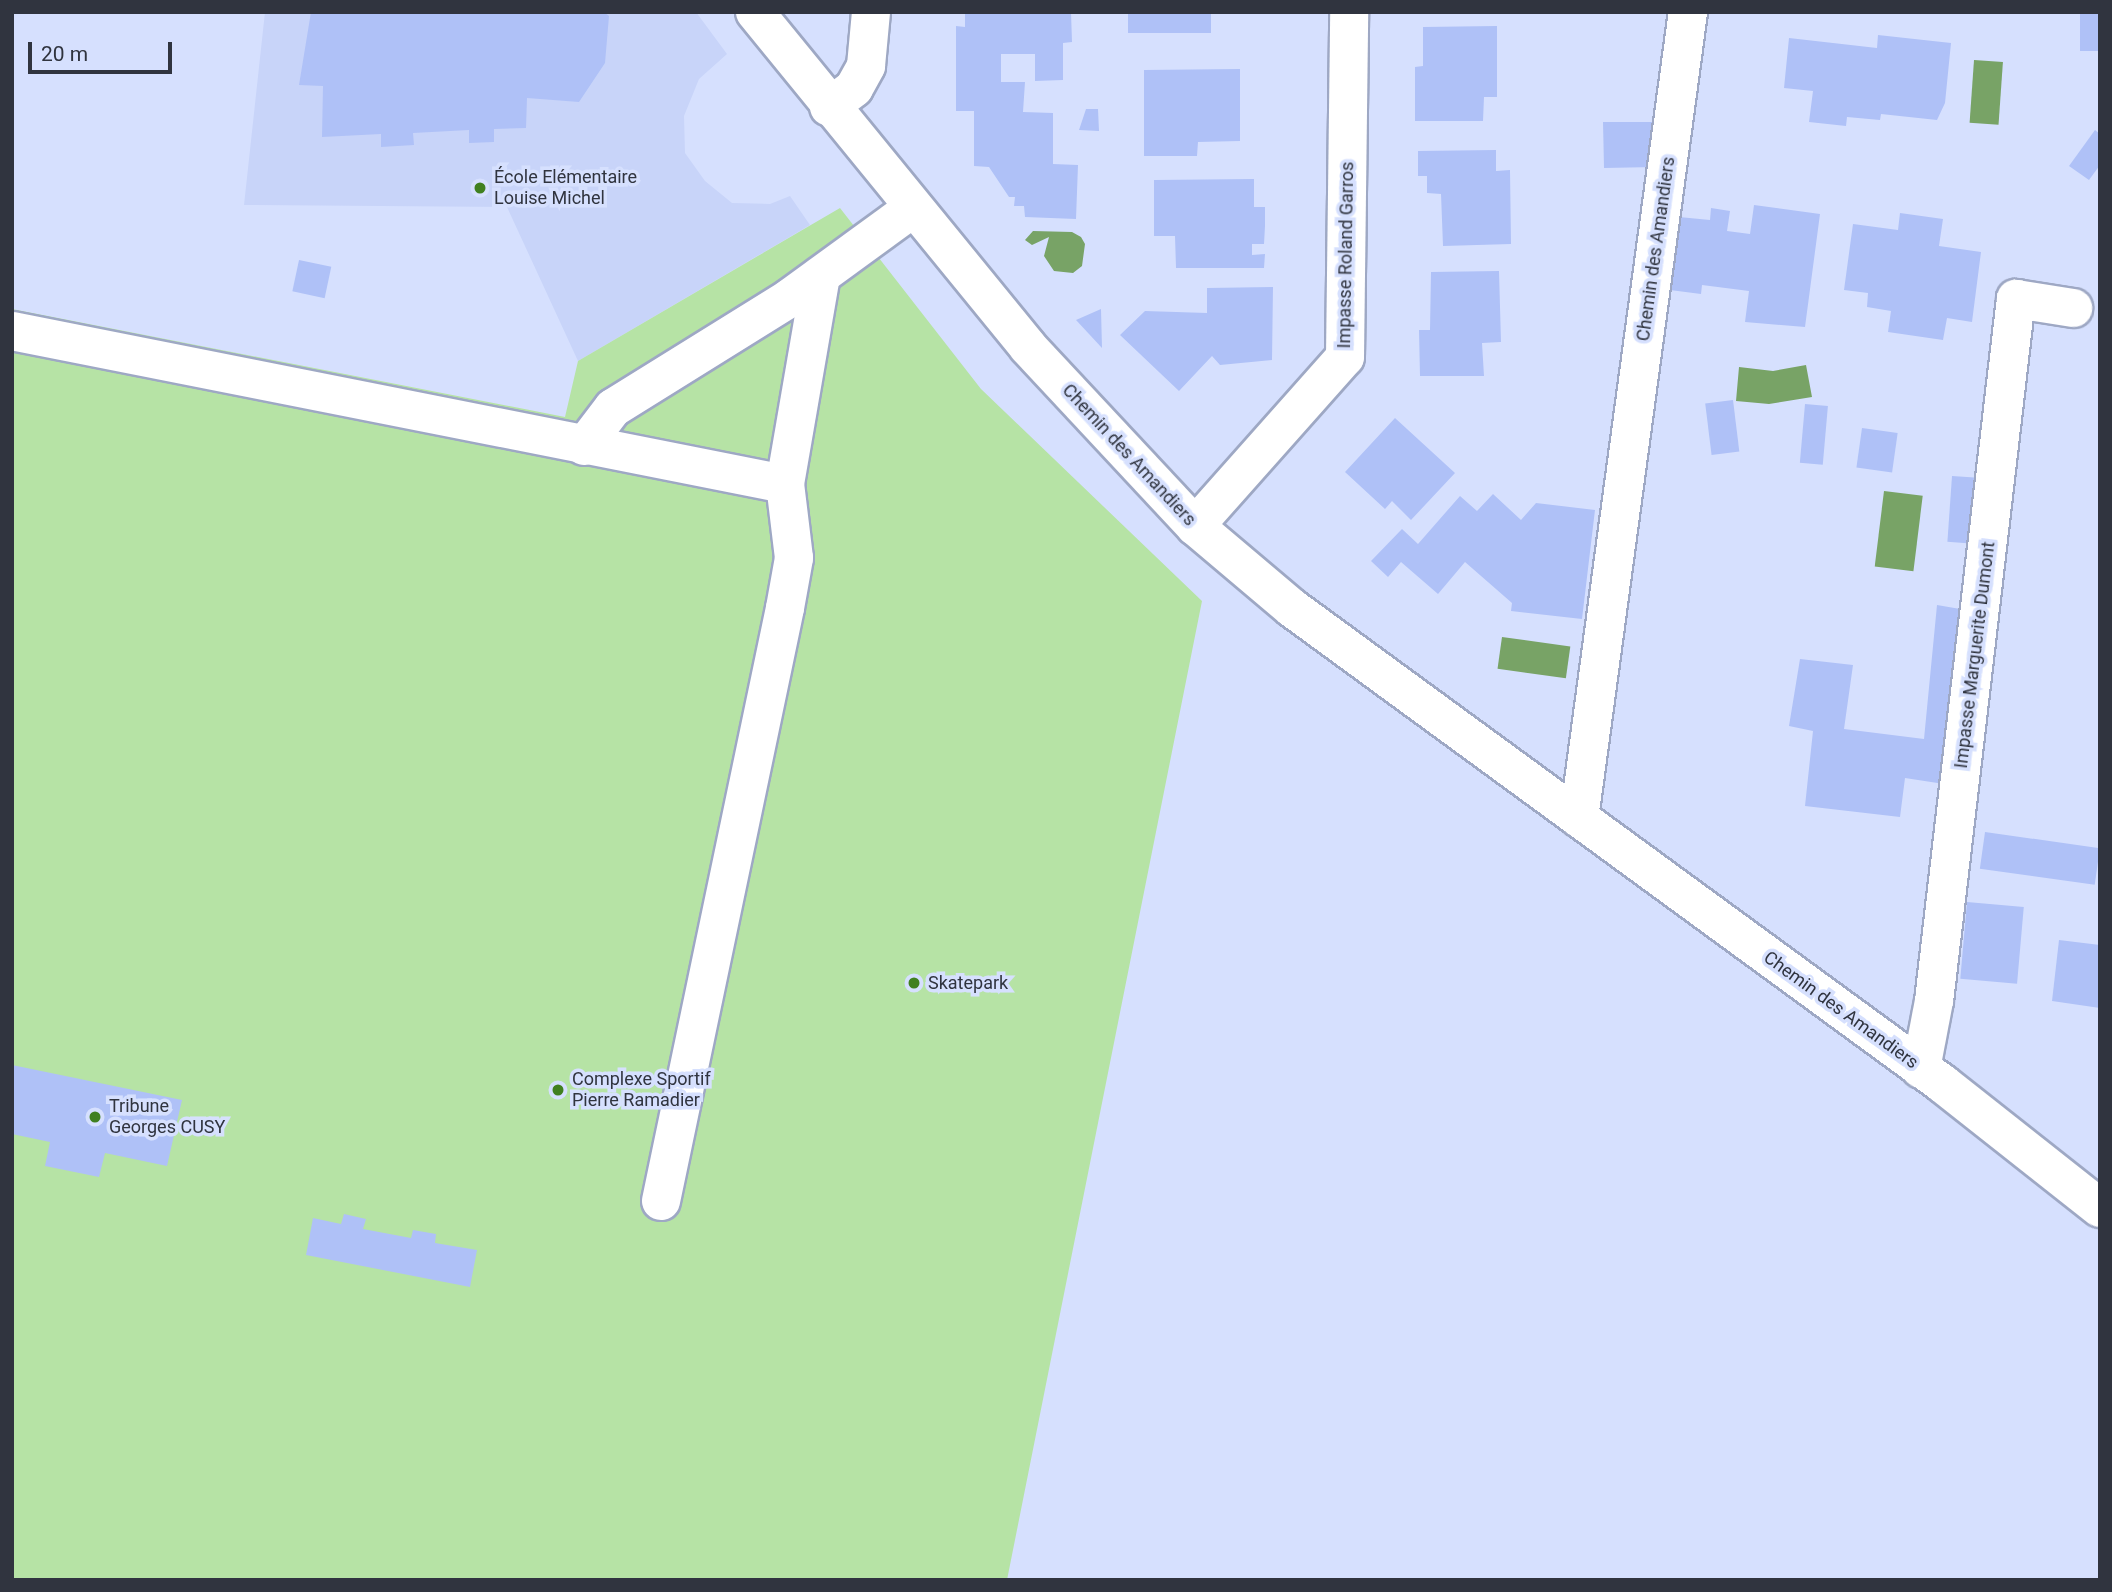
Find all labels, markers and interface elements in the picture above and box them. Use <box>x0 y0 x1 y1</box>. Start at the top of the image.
scale bar <box>32 28 175 72</box>
text: 20 m <box>41 42 88 66</box>
street label: Chemin des Amandiers <box>1632 155 1680 343</box>
street label: Impasse Roland Garros <box>1334 161 1358 349</box>
place label: École Elémentaire Louise Michel <box>494 167 637 210</box>
marker: École Elémentaire Louise Michel <box>472 180 488 196</box>
street label: Chemin des Amandiers <box>1058 380 1200 530</box>
street label: Impasse Marguerite Dumont <box>1950 540 2000 770</box>
street label: Chemin des Amandiers <box>1759 947 1923 1073</box>
place label: Skatepark <box>928 972 1008 994</box>
marker: Skatepark <box>906 975 922 991</box>
place label: Complexe Sportif Pierre Ramadier <box>572 1069 711 1112</box>
marker: Complexe Sportif Pierre Ramadier <box>550 1082 566 1098</box>
place label: Tribune Georges CUSY <box>109 1096 225 1138</box>
marker: Tribune Georges CUSY <box>87 1109 103 1125</box>

